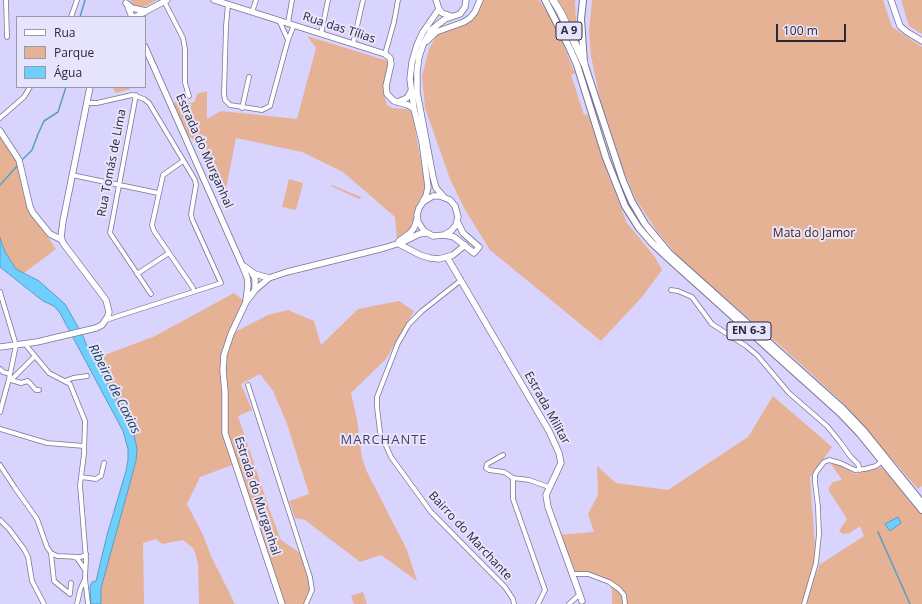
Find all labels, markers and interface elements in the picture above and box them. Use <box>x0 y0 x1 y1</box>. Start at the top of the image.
street label: Rua das Tílias <box>301 9 377 47</box>
legend <box>16 16 146 88</box>
scale bar <box>778 16 848 42</box>
road number: A 9 <box>556 22 582 40</box>
text: 100 m <box>783 22 818 39</box>
text: Rua <box>54 24 75 41</box>
text: Parque <box>54 44 94 61</box>
text: Água <box>54 64 82 81</box>
street label: Estrada do Murganhal <box>172 92 236 210</box>
street label: Rua Tomás de Lima <box>95 108 129 218</box>
park label: Mata do Jamor <box>773 227 855 241</box>
road number: EN 6-3 <box>727 322 771 340</box>
water label: Ribeira de Caxias <box>85 341 143 437</box>
street label: Estrada Militar <box>521 369 573 447</box>
district label: MARCHANTE <box>340 432 428 448</box>
street label: Estrada do Murganhal <box>231 435 283 557</box>
street label: Bairro do Marchante <box>425 489 515 583</box>

